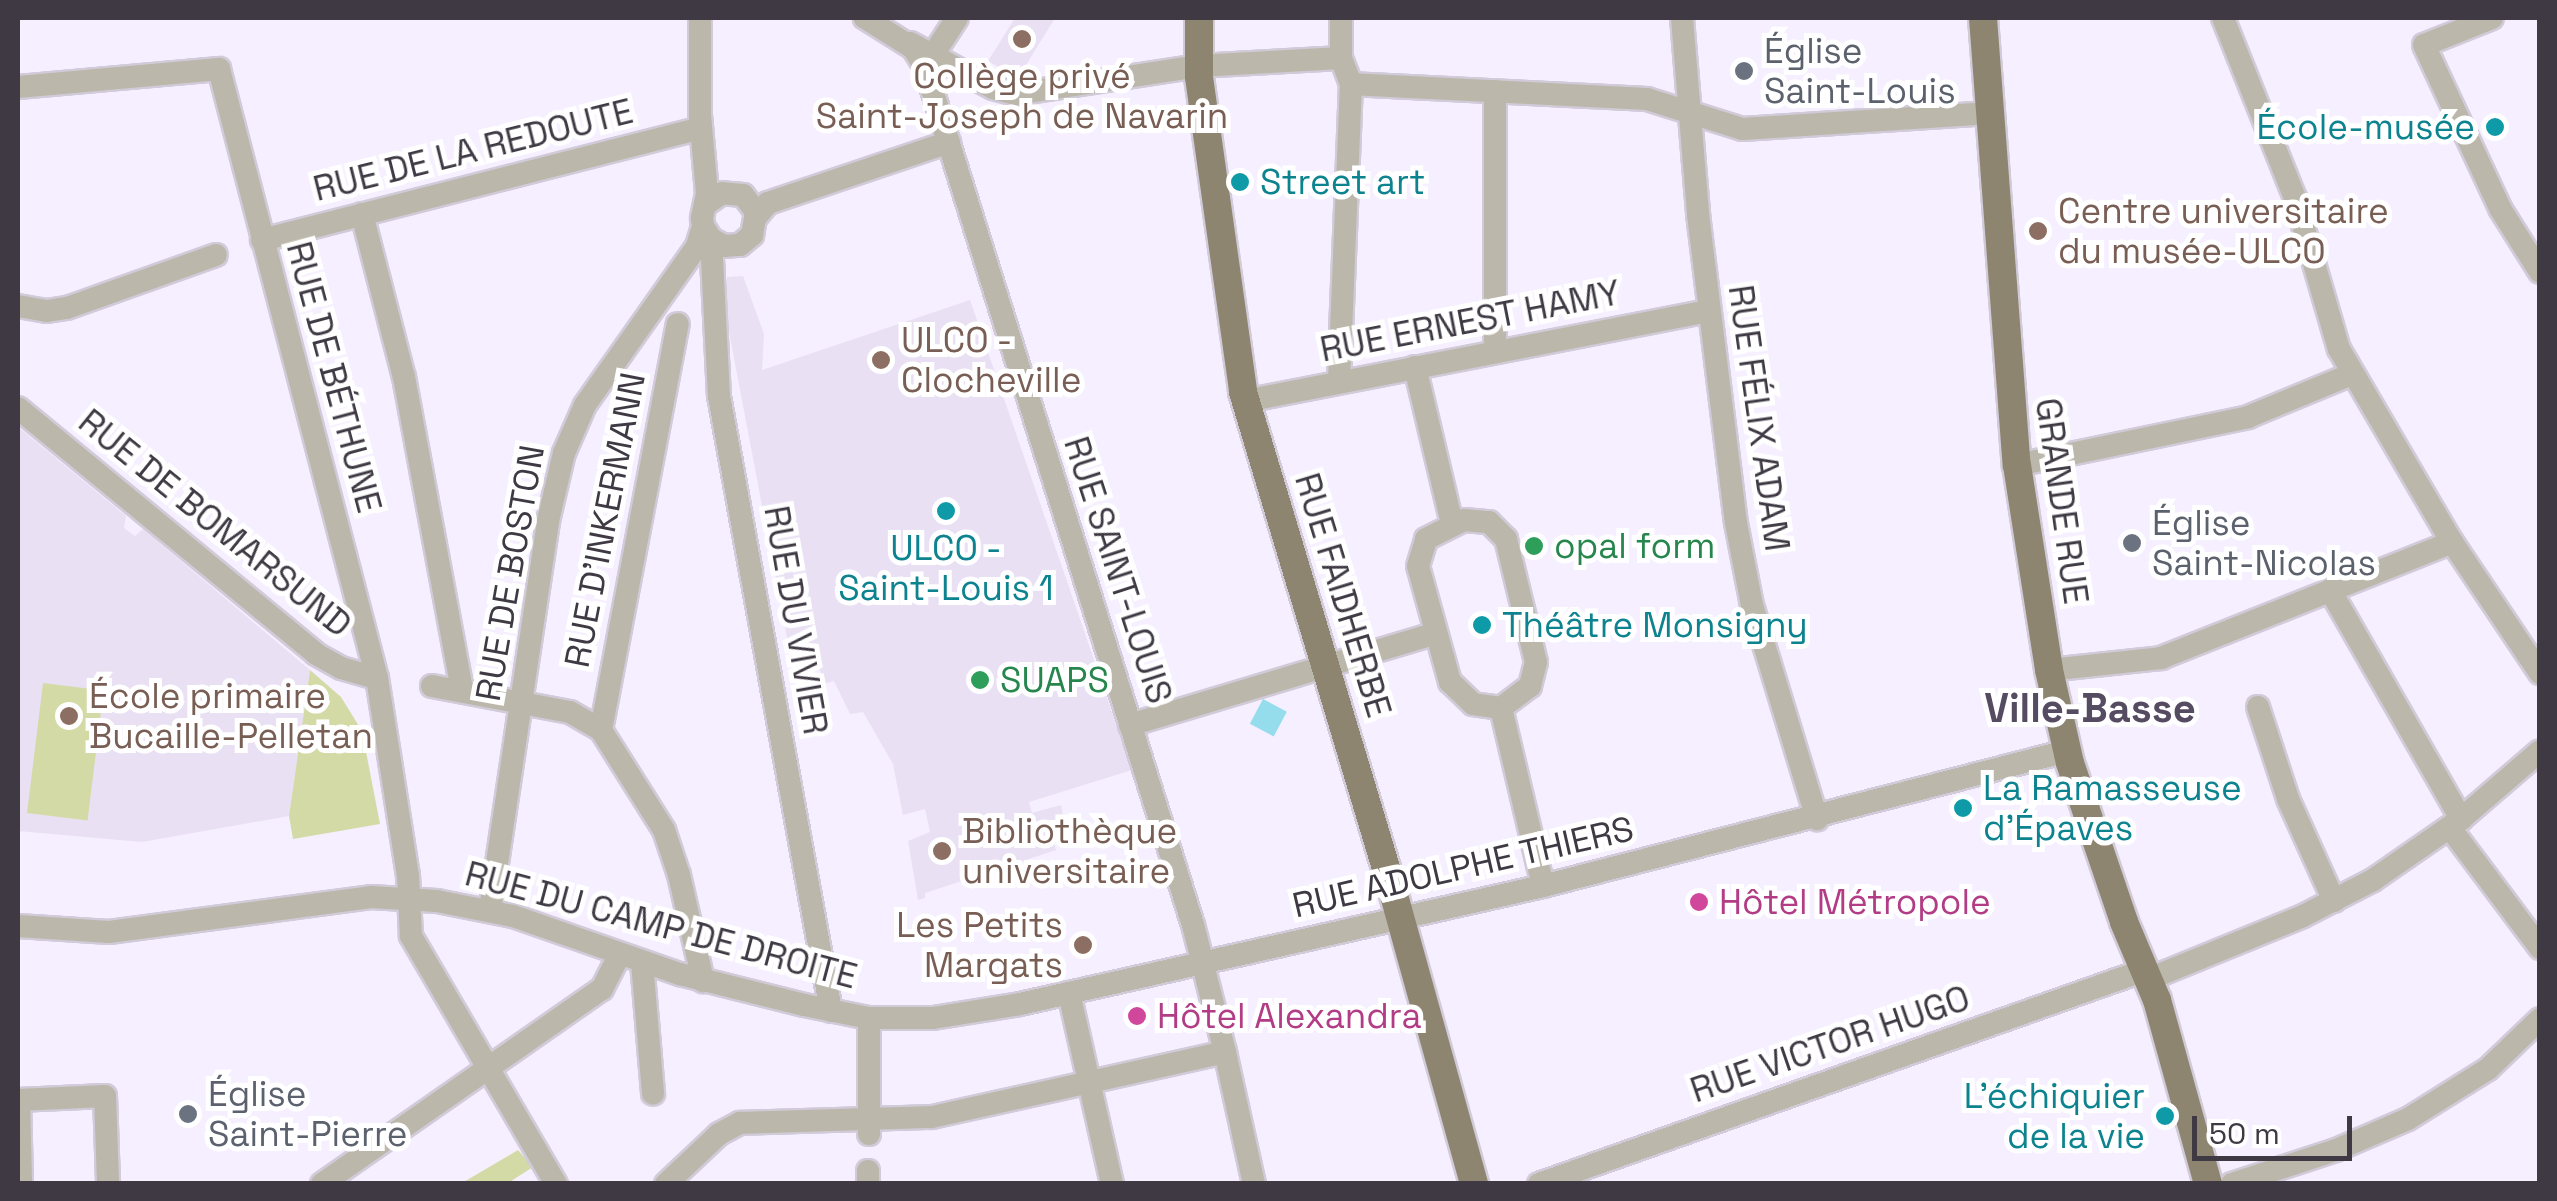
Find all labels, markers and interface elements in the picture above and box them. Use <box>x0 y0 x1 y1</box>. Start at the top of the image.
marker: Collège privé Saint-Joseph de Navarin <box>1011 28 1033 50</box>
place label: Église Saint-Louis <box>1764 30 1956 112</box>
place label: Collège privé Saint-Joseph de Navarin <box>816 55 1228 137</box>
marker: Église Saint-Louis <box>1733 60 1755 82</box>
street label: RUE DE LA REDOUTE <box>309 90 637 210</box>
place label: École-musée <box>2256 106 2475 148</box>
marker: École-musée <box>2484 116 2506 138</box>
place label: Street art <box>1260 161 1425 203</box>
marker: Street art <box>1229 171 1251 193</box>
place label: Centre universitaire du musée-ULCO <box>2058 190 2389 272</box>
marker: Centre universitaire du musée-ULCO <box>2027 220 2049 242</box>
street label: RUE DE BÉTHUNE <box>278 237 390 517</box>
street label: RUE ERNEST HAMY <box>1316 271 1624 371</box>
street label: RUE FÉLIX ADAM <box>1719 282 1799 554</box>
place label: ULCO - Clocheville <box>901 319 1081 401</box>
marker: ULCO - Clocheville <box>870 349 892 371</box>
street label: RUE D'INKERMANN <box>556 369 654 671</box>
street label: GRANDE RUE <box>2027 395 2097 607</box>
street label: RUE DE BOMARSUND <box>70 400 360 646</box>
street label: RUE SAINT-LOUIS <box>1055 431 1181 709</box>
street label: RUE DE BOSTON <box>467 442 553 704</box>
street label: RUE FAIDHERBE <box>1286 468 1400 722</box>
marker: ULCO - Saint-Louis 1 <box>935 500 957 522</box>
street label: RUE DU VIVIER <box>755 502 837 738</box>
place label: Église Saint-Nicolas <box>2152 502 2376 584</box>
place label: opal form <box>1554 525 1715 567</box>
place label: ULCO - Saint-Louis 1 <box>838 527 1054 609</box>
marker: Église Saint-Nicolas <box>2121 532 2143 554</box>
marker: opal form <box>1523 535 1545 557</box>
place label: Théâtre Monsigny <box>1502 604 1808 646</box>
marker: Théâtre Monsigny <box>1471 614 1493 636</box>
place label: SUAPS <box>1000 659 1109 701</box>
marker: SUAPS <box>969 669 991 691</box>
place label: École primaire Bucaille-Pelletan <box>89 675 373 757</box>
district label: Ville-Basse <box>1984 685 2196 733</box>
marker: École primaire Bucaille-Pelletan <box>58 705 80 727</box>
place label: La Ramasseuse d'Épaves <box>1983 767 2242 849</box>
marker: La Ramasseuse d'Épaves <box>1952 797 1974 819</box>
street label: RUE ADOLPHE THIERS <box>1288 807 1638 927</box>
place label: Bibliothèque universitaire <box>962 810 1177 892</box>
marker: Bibliothèque universitaire <box>931 840 953 862</box>
street label: RUE DU CAMP DE DROITE <box>461 852 861 998</box>
place label: Hôtel Métropole <box>1719 881 1991 923</box>
marker: Hôtel Métropole <box>1688 891 1710 913</box>
place label: Les Petits Margats <box>896 904 1063 986</box>
marker: Les Petits Margats <box>1072 934 1094 956</box>
street label: RUE VICTOR HUGO <box>1685 976 1975 1112</box>
place label: Hôtel Alexandra <box>1157 995 1422 1037</box>
marker: Hôtel Alexandra <box>1126 1005 1148 1027</box>
place label: Église Saint-Pierre <box>208 1073 407 1155</box>
place label: L’échiquier de la vie <box>1964 1075 2145 1157</box>
scale bar <box>2197 1096 2357 1158</box>
marker: Église Saint-Pierre <box>177 1103 199 1125</box>
marker: L’échiquier de la vie <box>2154 1105 2176 1127</box>
text: 50 m <box>2209 1114 2280 1153</box>

